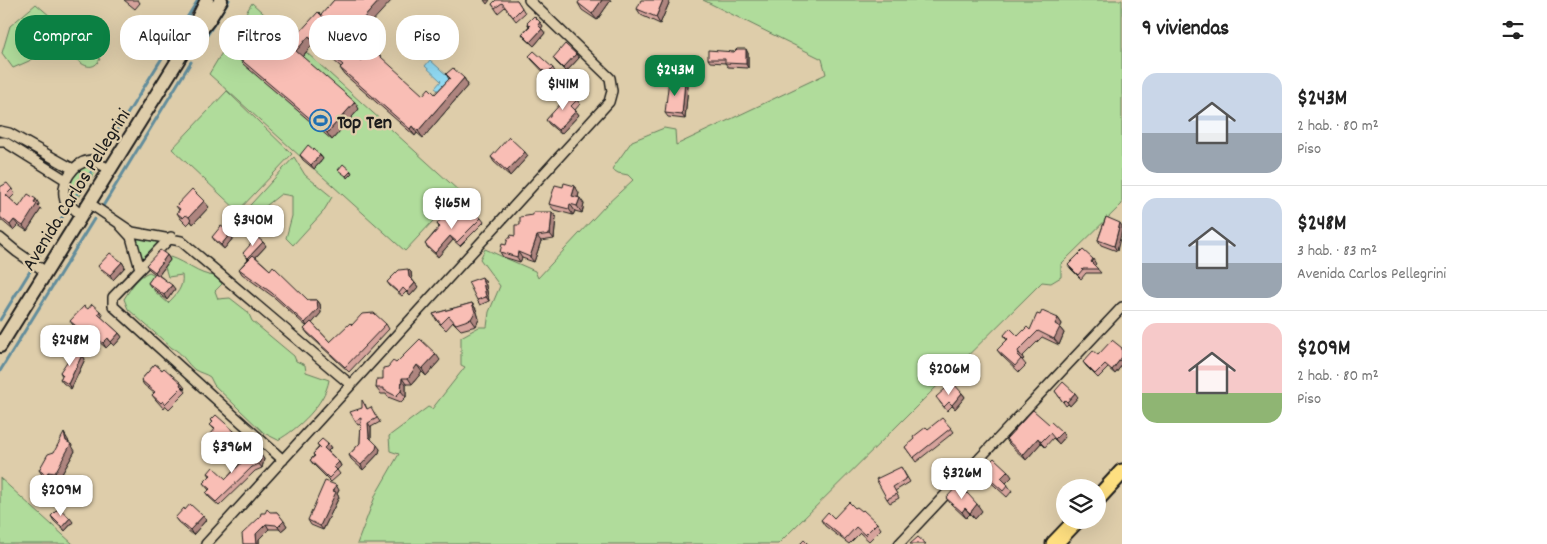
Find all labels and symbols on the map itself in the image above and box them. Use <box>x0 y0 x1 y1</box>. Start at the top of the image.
pin: $243M <box>640 54 710 97</box>
pin: $141M <box>528 68 598 111</box>
street label: Avenida Carlos Pellegrini <box>16 104 139 277</box>
sports icon: Top Ten <box>309 109 333 133</box>
place label: Top Ten <box>337 110 392 138</box>
pin: $165M <box>417 188 487 230</box>
pin: $340M <box>218 204 288 247</box>
pin: $248M <box>35 324 105 367</box>
pin: $206M <box>914 354 984 396</box>
pin: $396M <box>197 432 267 474</box>
pin: $326M <box>927 458 997 500</box>
pin: $209M <box>26 474 96 517</box>

